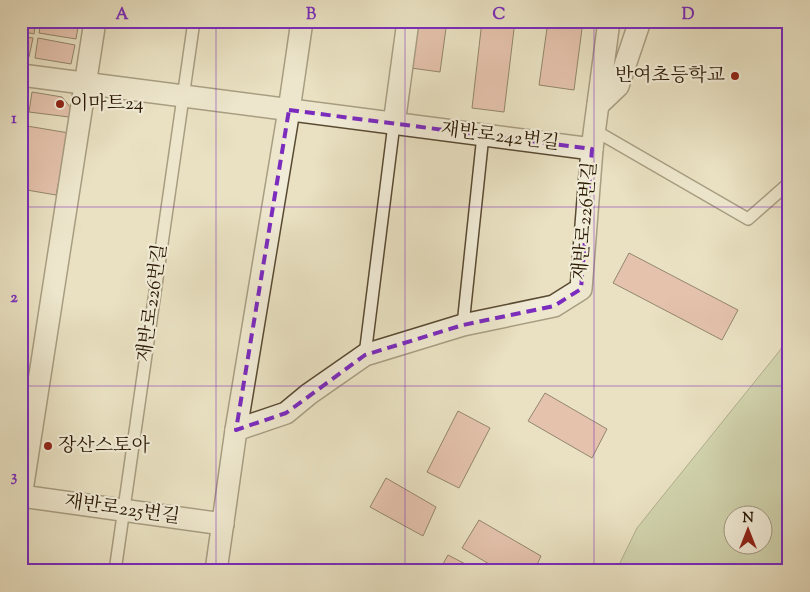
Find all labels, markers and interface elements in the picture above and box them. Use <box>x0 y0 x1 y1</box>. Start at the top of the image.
text: A <box>116 4 129 27</box>
text: B <box>306 4 316 27</box>
text: C <box>493 4 506 27</box>
text: D <box>682 4 695 27</box>
place label: 반여초등학교 <box>615 63 725 90</box>
marker: 반여초등학교 <box>729 70 741 82</box>
place label: 이마트24 <box>70 91 144 118</box>
marker: 이마트24 <box>54 98 66 110</box>
text: 1 <box>11 108 17 131</box>
street label: 재반로242번길 <box>439 116 561 158</box>
street label: 재반로226번길 <box>567 161 605 281</box>
street label: 재반로226번길 <box>131 242 175 364</box>
text: 2 <box>10 287 18 310</box>
place label: 장산스토아 <box>58 433 150 460</box>
marker: 장산스토아 <box>42 440 54 452</box>
text: 3 <box>11 466 18 489</box>
street label: 재반로225번길 <box>63 489 181 531</box>
north arrow <box>722 504 772 554</box>
text: N <box>742 509 754 529</box>

